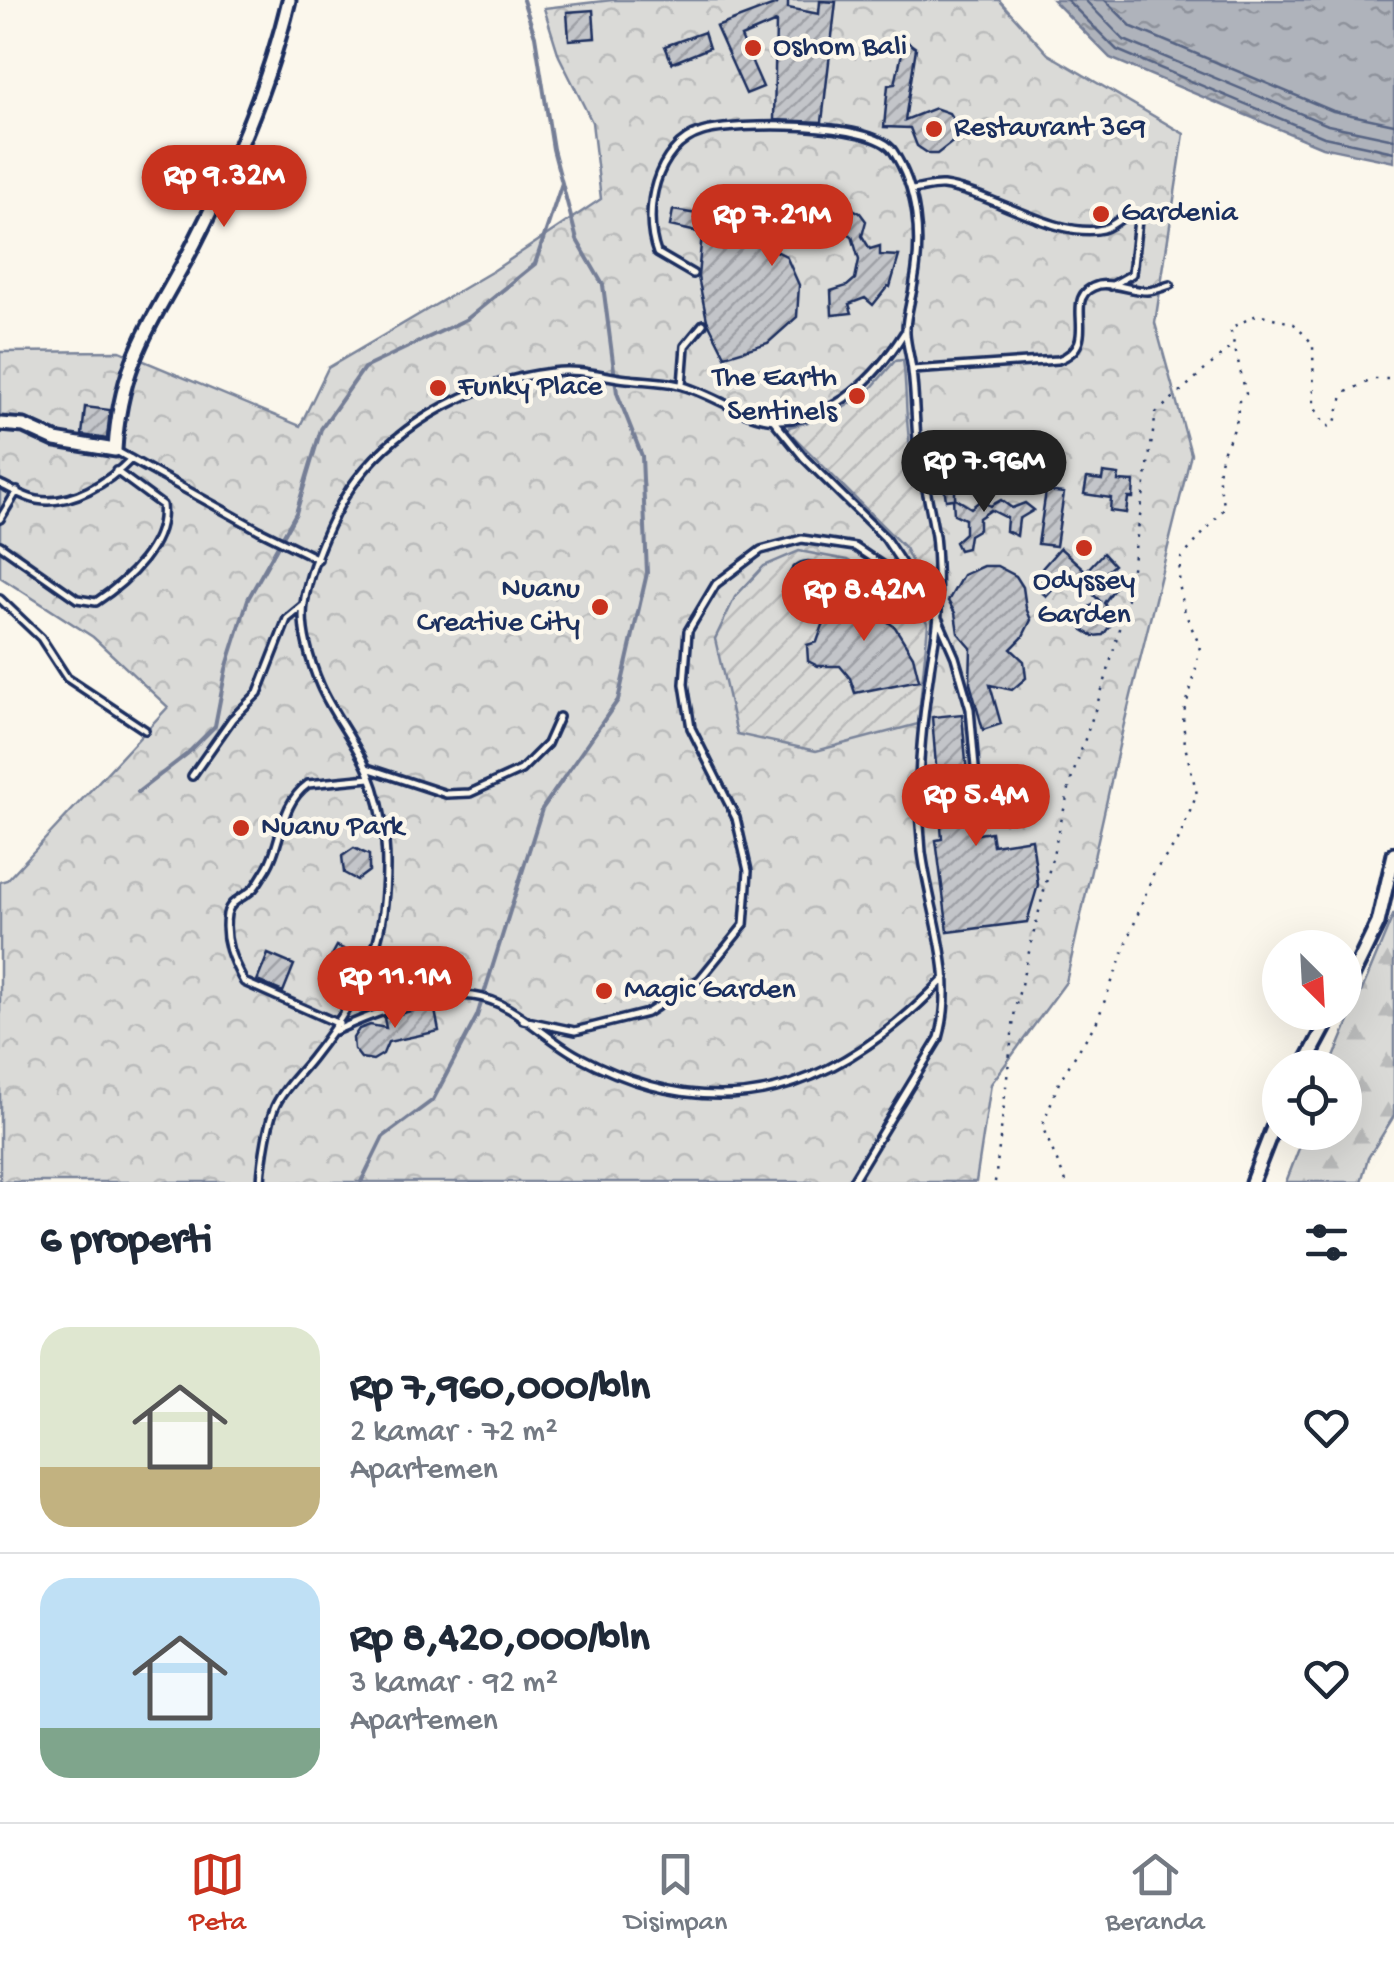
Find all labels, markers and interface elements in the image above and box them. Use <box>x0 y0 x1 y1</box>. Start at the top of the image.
place label: Oshom Bali <box>773 31 907 66</box>
marker: Oshom Bali <box>742 37 764 59</box>
place label: Restaurant 369 <box>954 112 1146 147</box>
marker: Restaurant 369 <box>923 118 945 140</box>
pin: Rp 9.32M <box>121 145 327 230</box>
text: Rp 9.32M <box>164 158 284 196</box>
pin: Rp 7.21M <box>669 184 875 269</box>
text: Rp 7.21M <box>713 197 831 235</box>
place label: Gardenia <box>1121 197 1239 232</box>
marker: Gardenia <box>1090 203 1112 225</box>
place label: The Earth Sentinels <box>710 362 838 431</box>
place label: Funky Place <box>457 371 603 406</box>
marker: Funky Place <box>427 377 449 399</box>
marker: The Earth Sentinels <box>846 385 868 407</box>
pin: Rp 7.96M <box>881 430 1087 515</box>
text: Rp 7.96M <box>923 443 1045 481</box>
marker: Odyssey Garden <box>1073 537 1095 559</box>
pin: Rp 8.42M <box>761 559 967 644</box>
place label: Odyssey Garden <box>1033 565 1136 634</box>
text: Rp 8.42M <box>804 572 924 610</box>
place label: Nuanu Creative City <box>417 573 580 642</box>
marker: Nuanu Creative City <box>589 596 611 618</box>
pin: Rp 5.4M <box>884 764 1068 849</box>
text: Rp 5.4M <box>924 777 1028 815</box>
place label: Nuanu Park <box>261 811 407 846</box>
marker: Nuanu Park <box>230 817 252 839</box>
north arrow <box>1262 930 1362 1030</box>
map controls <box>1262 930 1362 1150</box>
pin: Rp 11.1M <box>292 946 498 1031</box>
text: Rp 11.1M <box>339 959 451 997</box>
place label: Magic Garden <box>624 974 796 1009</box>
marker: Magic Garden <box>593 980 615 1002</box>
button: locate <box>1262 1050 1362 1150</box>
icon: filters <box>1299 1215 1354 1270</box>
text: 6 properti <box>40 1218 212 1267</box>
text: Rp 7,960,000/bln <box>350 1365 650 1414</box>
icon: home <box>120 1367 240 1487</box>
icon: heart <box>1299 1400 1354 1455</box>
text: 2 kamar · 72 m² <box>350 1414 558 1452</box>
text: Apartemen <box>350 1452 498 1490</box>
text: Rp 8,420,000/bln <box>350 1616 649 1665</box>
icon: home <box>120 1618 240 1738</box>
icon: heart <box>1299 1651 1354 1706</box>
text: 3 kamar · 92 m² <box>350 1665 558 1703</box>
text: Apartemen <box>350 1703 498 1741</box>
tab: Peta <box>189 1847 246 1940</box>
tab: Disimpan <box>624 1847 727 1940</box>
tab: Beranda <box>1105 1847 1205 1940</box>

